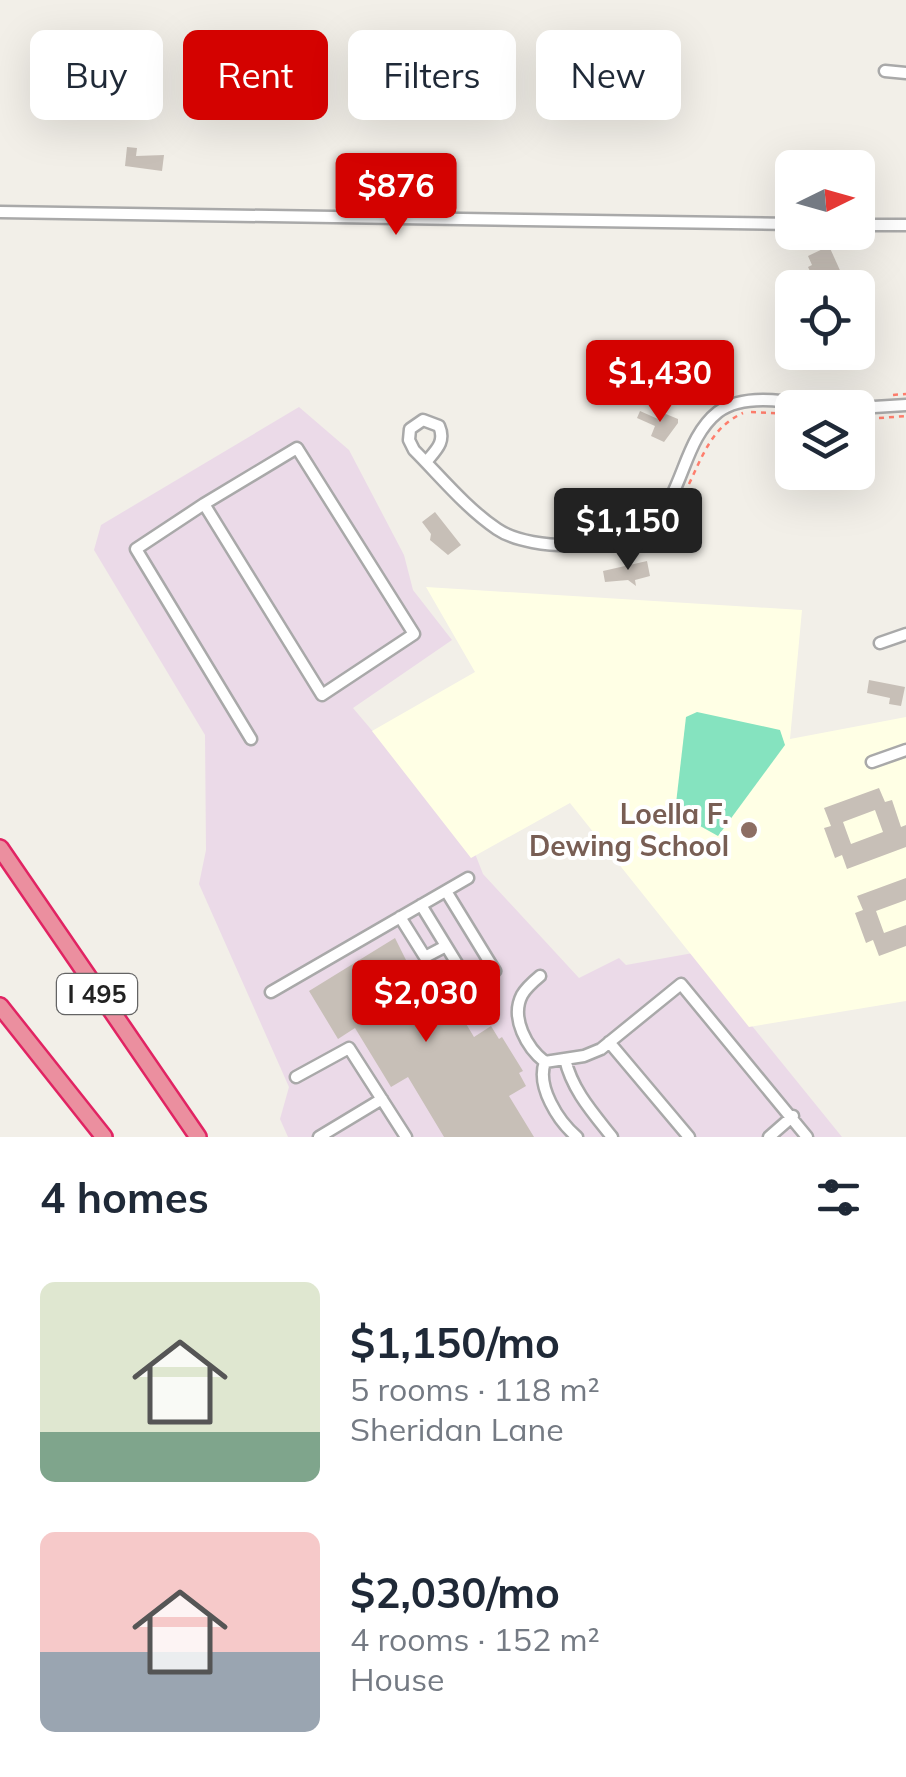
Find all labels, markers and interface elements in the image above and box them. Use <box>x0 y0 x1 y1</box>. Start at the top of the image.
chip: Buy <box>30 30 163 120</box>
chip: Rent <box>183 30 328 120</box>
chip: Filters <box>348 30 516 120</box>
chip: New <box>536 30 681 120</box>
north arrow <box>775 150 875 250</box>
map controls <box>775 150 875 490</box>
pin: $876 <box>337 153 455 238</box>
text: $876 <box>358 165 434 205</box>
button: locate <box>775 270 875 370</box>
pin: $1,430 <box>579 340 741 425</box>
text: $1,430 <box>608 352 712 392</box>
button: layers <box>775 390 875 490</box>
pin: $1,150 <box>547 488 709 573</box>
text: $1,150 <box>576 500 680 540</box>
place label: Loella F. Dewing School <box>529 796 729 863</box>
marker: Loella F. Dewing School <box>738 819 760 841</box>
pin: $2,030 <box>345 960 507 1045</box>
text: $2,030 <box>374 972 478 1012</box>
road number: I 495 <box>57 974 137 1014</box>
icon: filters <box>811 1170 866 1225</box>
text: 4 homes <box>40 1171 209 1224</box>
text: $1,150/mo <box>350 1316 560 1369</box>
icon: home <box>120 1322 240 1442</box>
text: 5 rooms · 118 m² <box>350 1369 600 1409</box>
text: Sheridan Lane <box>350 1409 564 1449</box>
text: $2,030/mo <box>350 1566 560 1619</box>
icon: home <box>120 1572 240 1692</box>
text: 4 rooms · 152 m² <box>350 1619 600 1659</box>
text: House <box>350 1659 445 1699</box>

